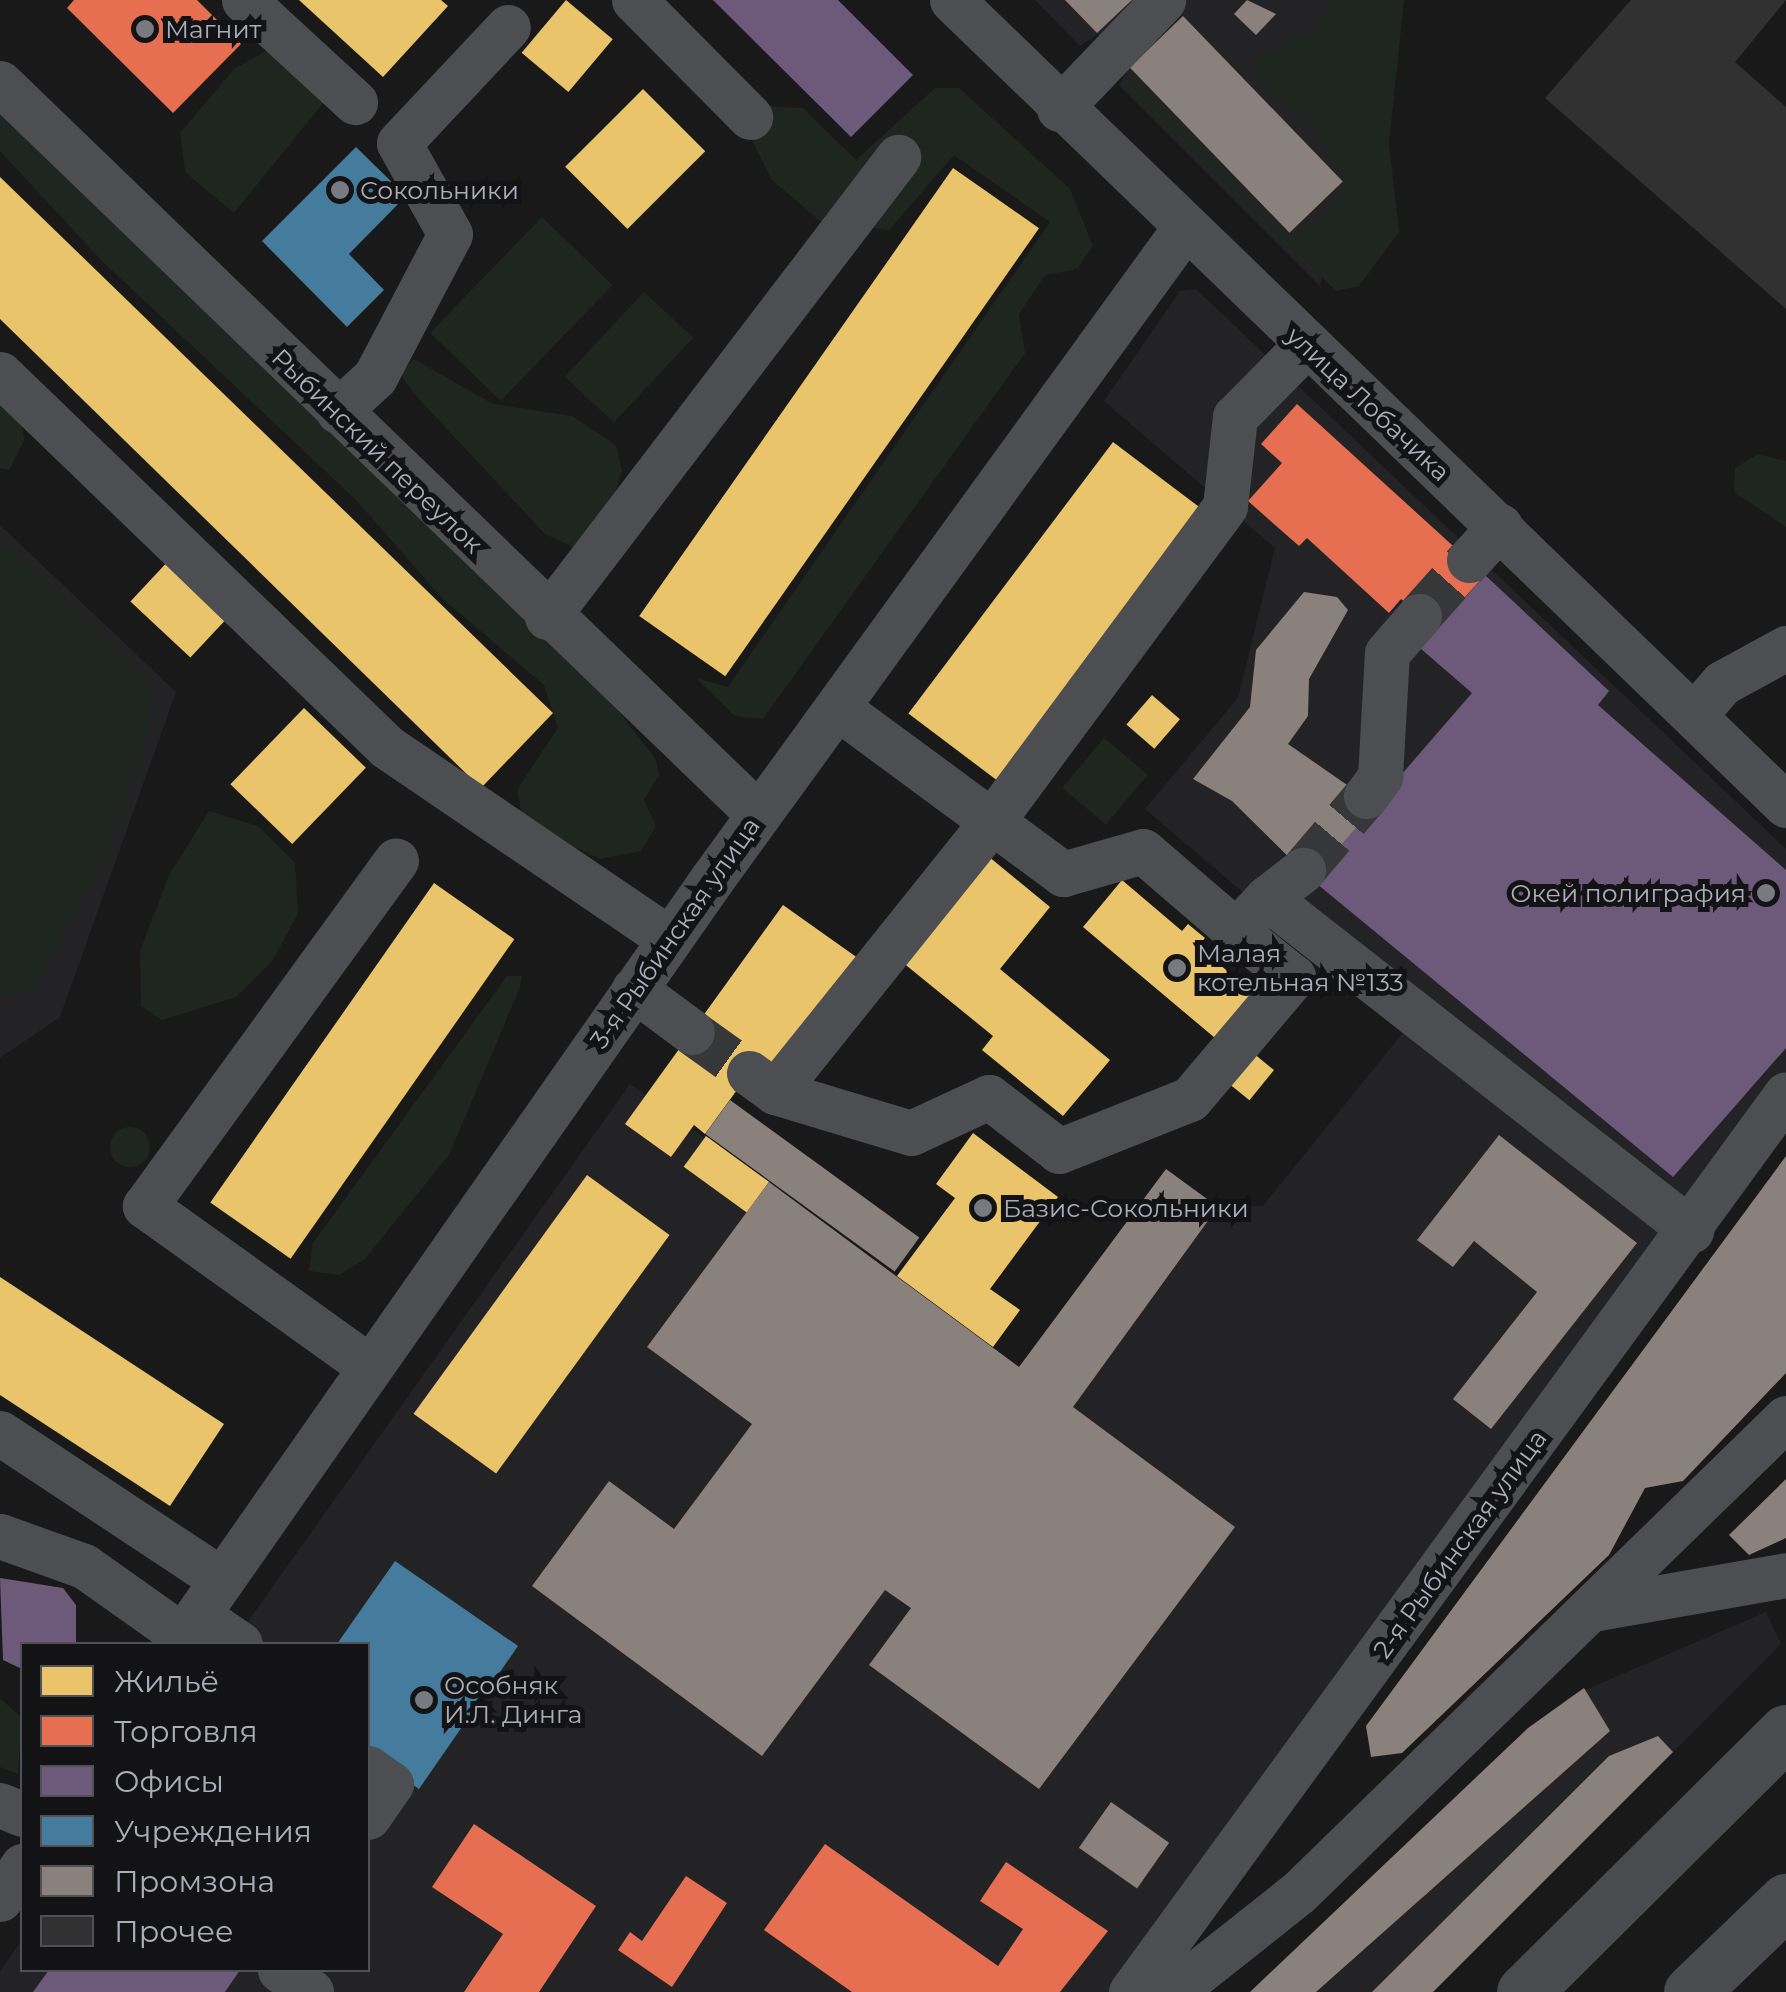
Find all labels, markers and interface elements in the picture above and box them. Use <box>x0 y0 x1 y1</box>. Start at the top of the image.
place label: Магнит <box>165 14 261 44</box>
marker: Магнит <box>134 18 156 40</box>
place label: Сокольники <box>360 175 519 205</box>
marker: Сокольники <box>329 179 351 201</box>
street label: улица Лобачика <box>1280 321 1456 487</box>
street label: Рыбинский переулок <box>265 343 489 559</box>
street label: 3-я Рыбинская улица <box>584 812 766 1054</box>
place label: Окей полиграфия <box>1510 878 1746 908</box>
marker: Окей полиграфия <box>1755 882 1777 904</box>
place label: Малая котельная №133 <box>1197 939 1404 998</box>
marker: Малая котельная №133 <box>1166 957 1188 979</box>
place label: Базис-Сокольники <box>1003 1193 1249 1223</box>
marker: Базис-Сокольники <box>972 1197 994 1219</box>
street label: 2-я Рыбинская улица <box>1367 1424 1553 1664</box>
legend <box>20 1642 370 1972</box>
text: Жильё <box>114 1663 219 1700</box>
place label: Особняк И.Л. Динга <box>444 1671 582 1730</box>
marker: Особняк И.Л. Динга <box>413 1689 435 1711</box>
text: Торговля <box>114 1713 258 1750</box>
text: Офисы <box>114 1763 224 1800</box>
text: Учреждения <box>114 1813 312 1850</box>
text: Промзона <box>114 1863 275 1900</box>
text: Прочее <box>114 1913 233 1950</box>

